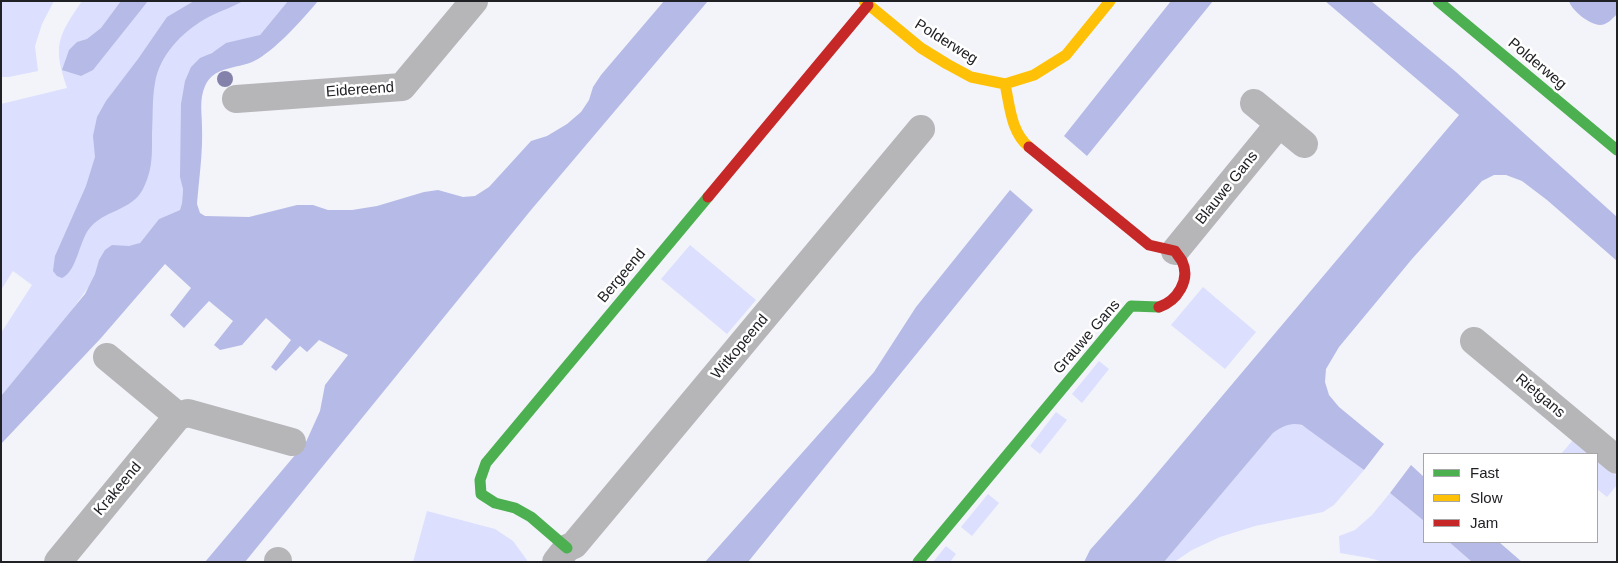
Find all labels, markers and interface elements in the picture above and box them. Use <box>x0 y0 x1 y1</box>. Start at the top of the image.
street label: Polderweg <box>911 16 981 68</box>
street label: Polderweg <box>1504 34 1570 94</box>
street label: Eidereend <box>325 79 395 101</box>
street label: Blauwe Gans <box>1192 148 1262 228</box>
street label: Bergeend <box>594 245 650 307</box>
street label: Grauwe Gans <box>1050 296 1124 378</box>
street label: Witkopeend <box>708 311 772 383</box>
street label: Rietgans <box>1512 370 1568 422</box>
legend <box>1423 453 1598 543</box>
street label: Krakeend <box>90 459 146 519</box>
text: Fast <box>1470 464 1499 481</box>
text: Slow <box>1470 489 1503 506</box>
text: Jam <box>1470 514 1498 531</box>

